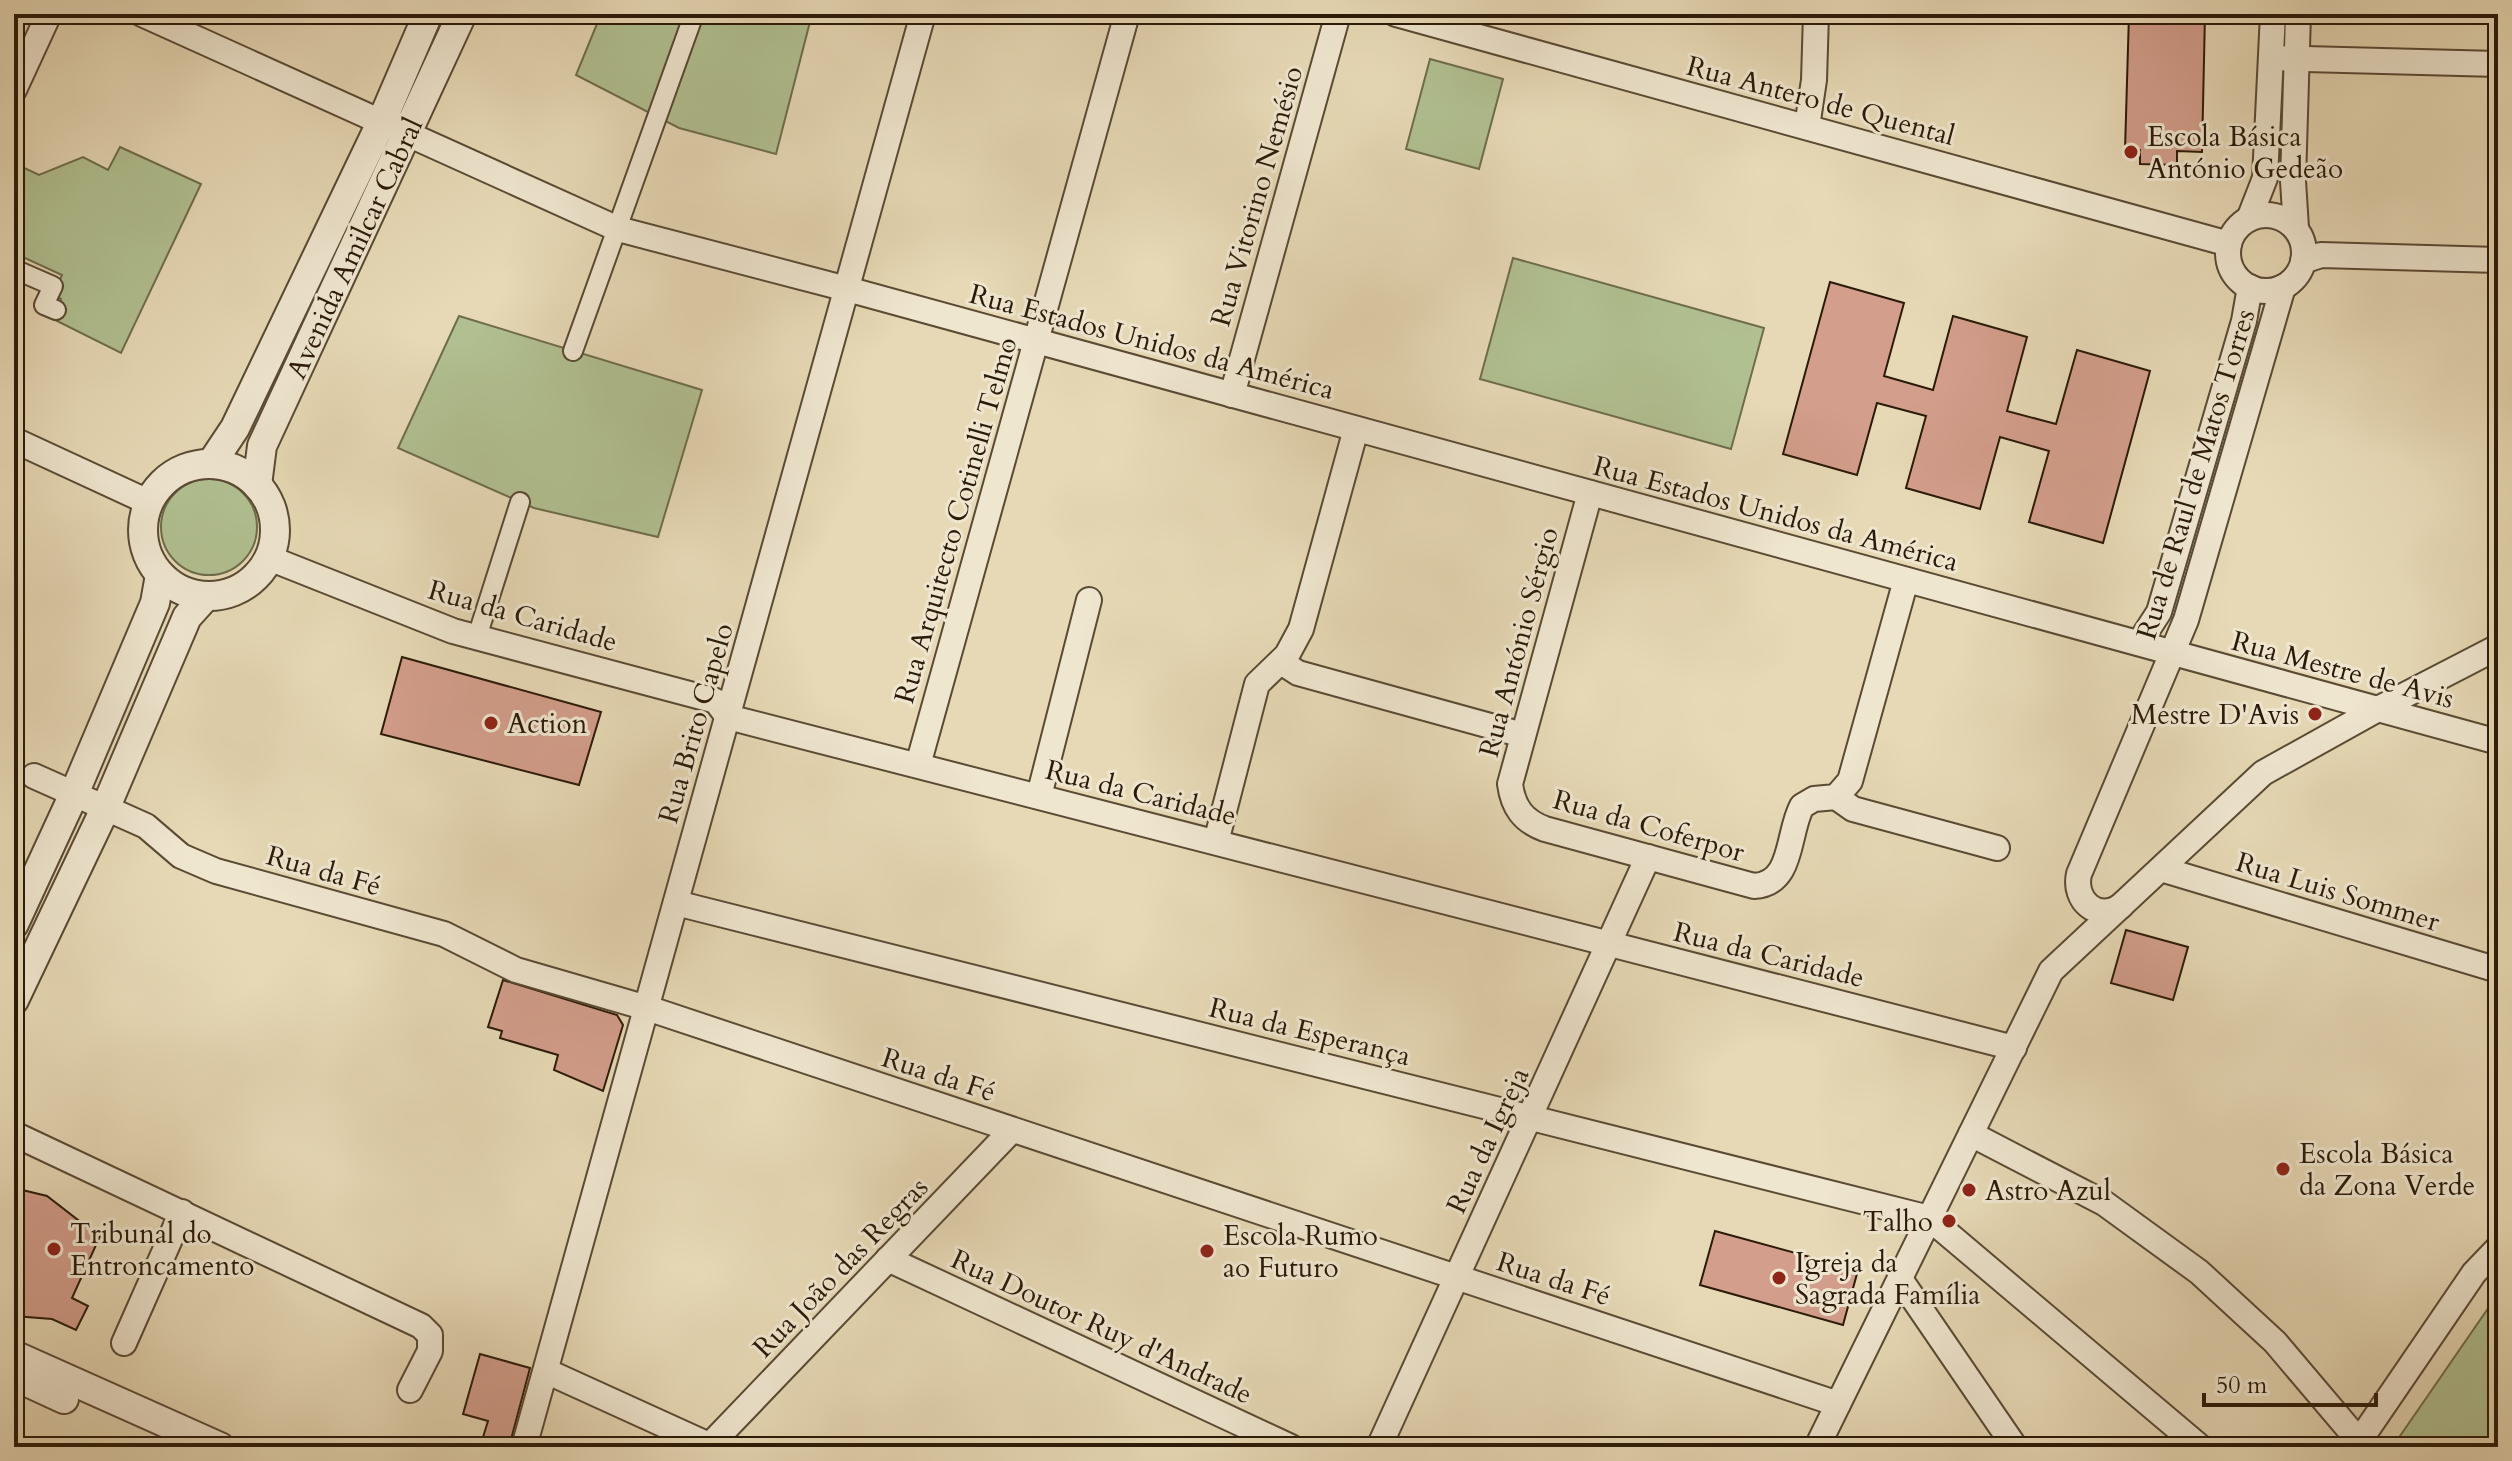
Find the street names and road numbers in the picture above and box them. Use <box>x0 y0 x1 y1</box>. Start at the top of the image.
street label: Rua Antero de Quental <box>1683 47 1959 155</box>
street label: Rua Vitorino Nemésio <box>1202 62 1312 331</box>
street label: Avenida Amilcar Cabral <box>278 112 432 385</box>
street label: Rua Estados Unidos da América <box>965 275 1338 409</box>
street label: Rua de Raul de Matos Torres <box>2128 304 2264 644</box>
street label: Rua Arquitecto Cotinelli Telmo <box>885 333 1027 708</box>
street label: Rua Estados Unidos da América <box>1589 447 1962 581</box>
street label: Rua António Sérgio <box>1470 523 1568 761</box>
street label: Rua da Caridade <box>424 571 622 661</box>
street label: Rua Brito Capelo <box>649 619 743 828</box>
street label: Rua Mestre de Avis <box>2227 622 2458 718</box>
street label: Rua da Caridade <box>1041 751 1240 835</box>
street label: Rua da Coferpor <box>1549 781 1749 872</box>
street label: Rua da Fé <box>262 836 385 905</box>
street label: Rua Luis Sommer <box>2231 843 2445 941</box>
street label: Rua da Caridade <box>1669 913 1868 997</box>
street label: Rua da Esperança <box>1205 989 1414 1075</box>
street label: Rua da Fé <box>877 1039 1000 1111</box>
street label: Rua da Igreja <box>1437 1061 1538 1220</box>
street label: Rua João das Regras <box>745 1169 937 1366</box>
street label: Rua Doutor Ruy d'Andrade <box>945 1240 1258 1414</box>
street label: Rua da Fé <box>1492 1243 1615 1315</box>

